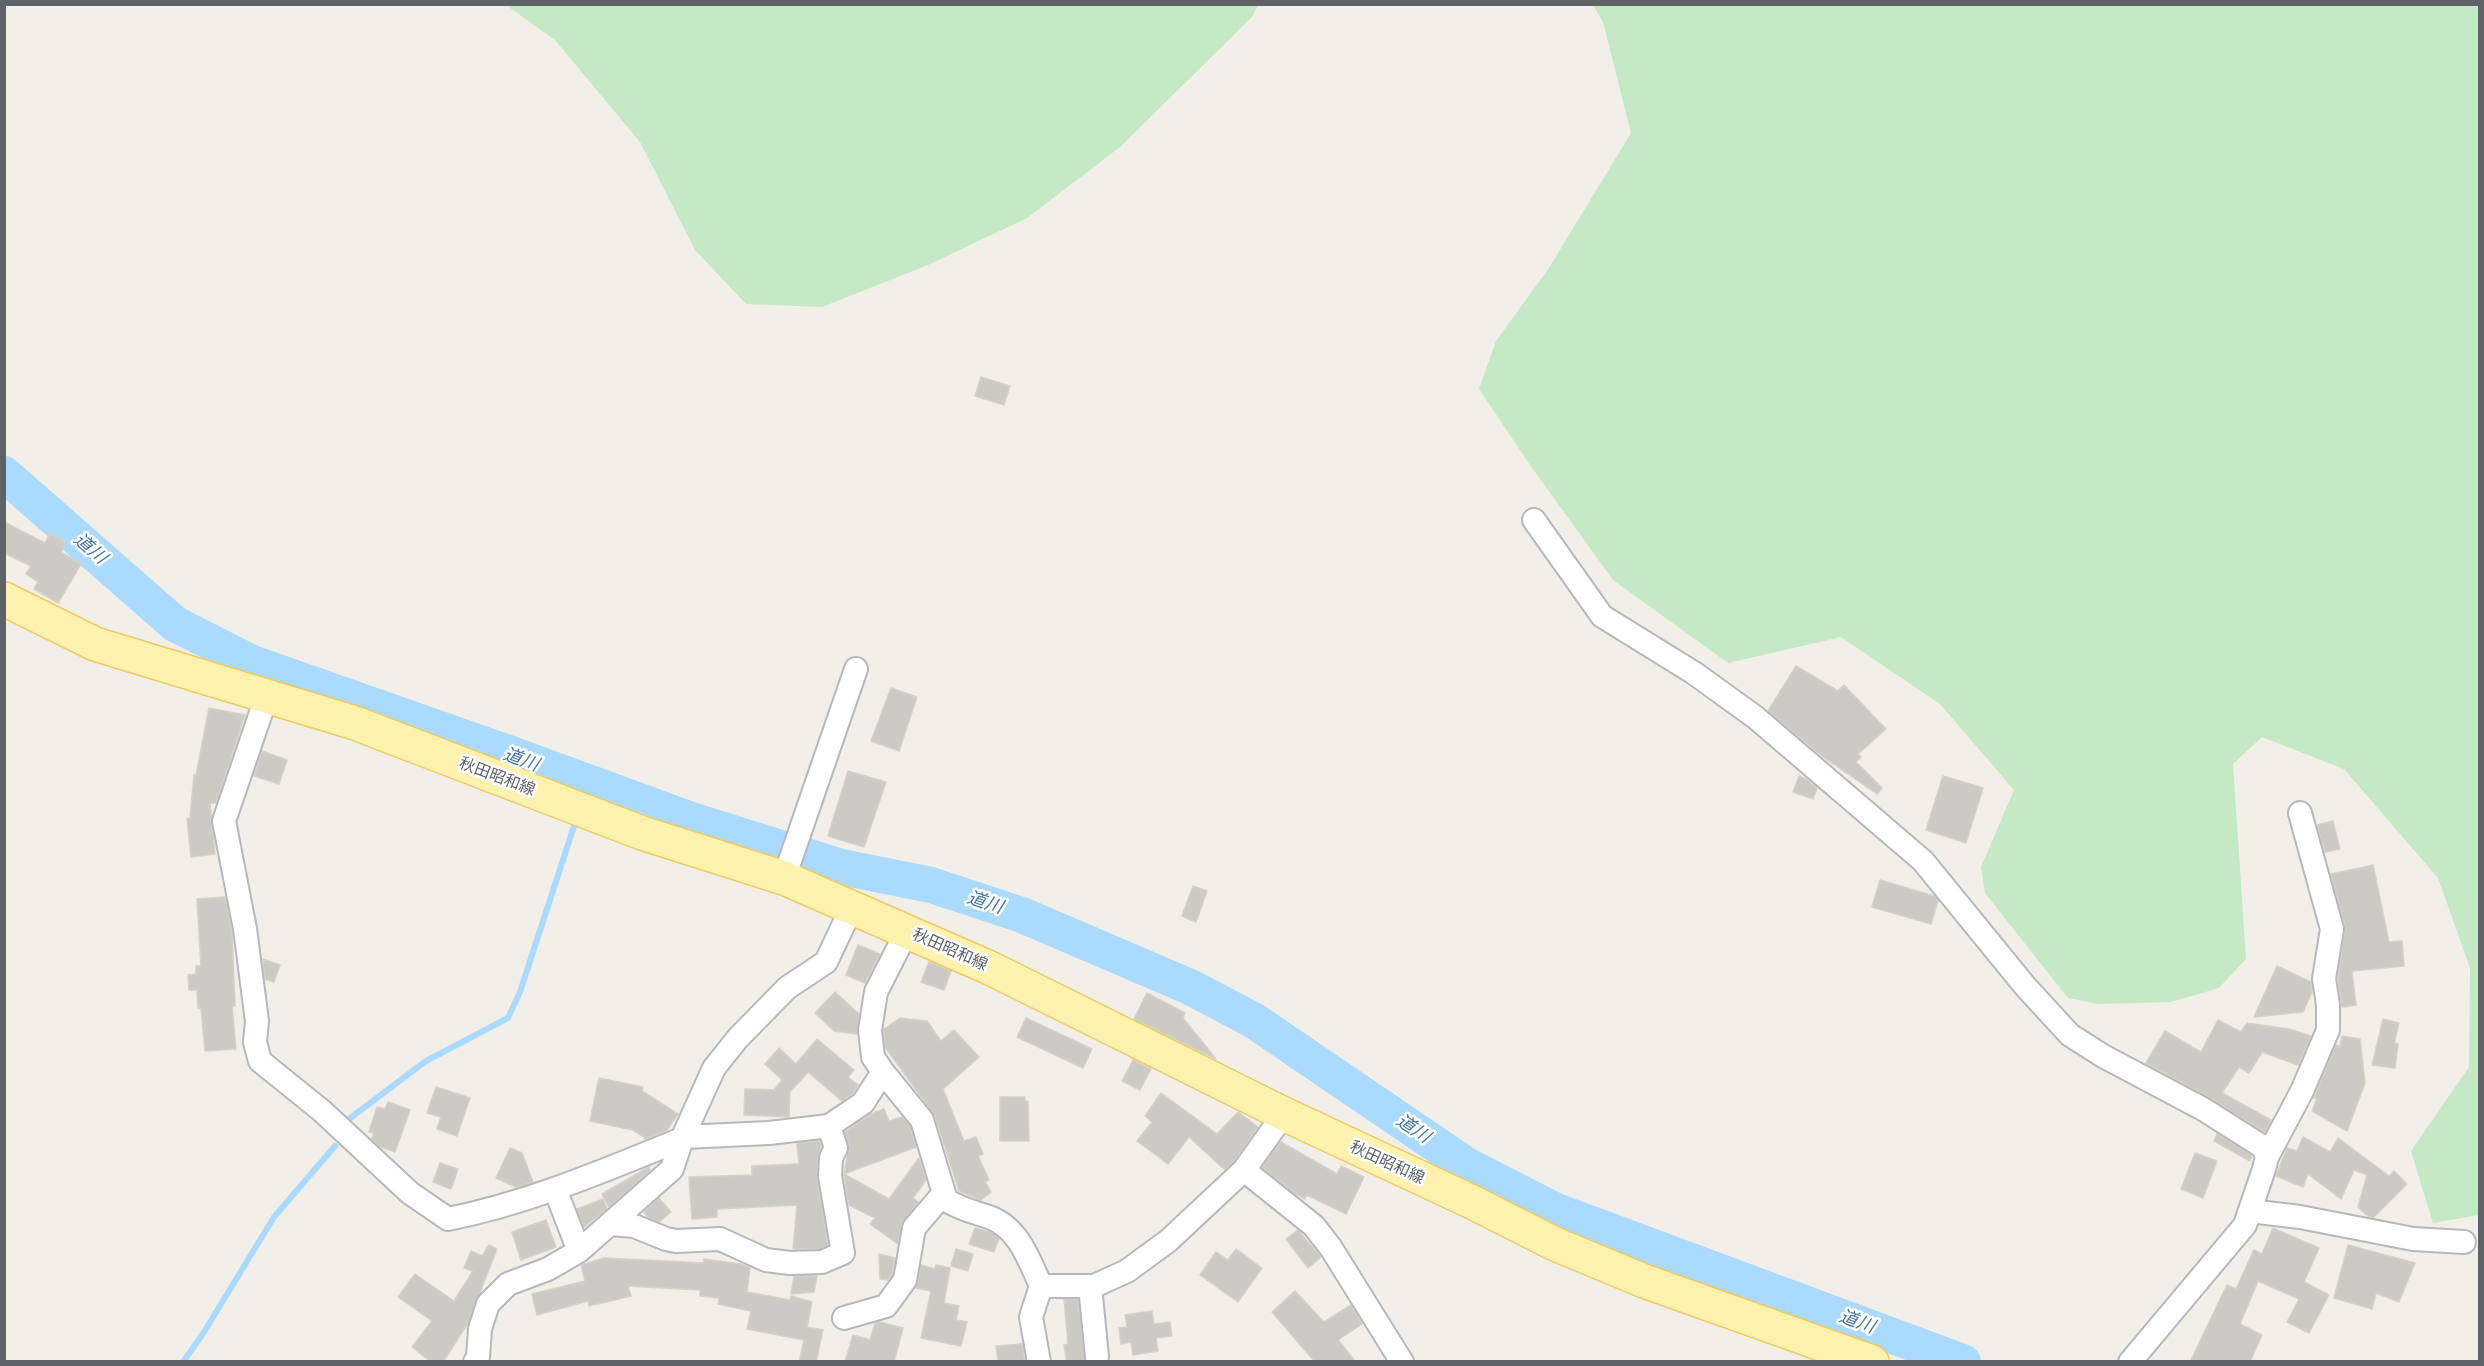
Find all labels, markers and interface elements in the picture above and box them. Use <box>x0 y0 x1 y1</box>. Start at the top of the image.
water label: 道川 <box>69 529 111 569</box>
water label: 道川 <box>500 744 542 776</box>
street label: 秋田昭和線 <box>456 754 538 800</box>
water label: 道川 <box>965 887 1005 919</box>
street label: 秋田昭和線 <box>910 925 990 975</box>
water label: 道川 <box>1392 1110 1434 1148</box>
street label: 秋田昭和線 <box>1347 1137 1427 1189</box>
water label: 道川 <box>1836 1306 1878 1338</box>

